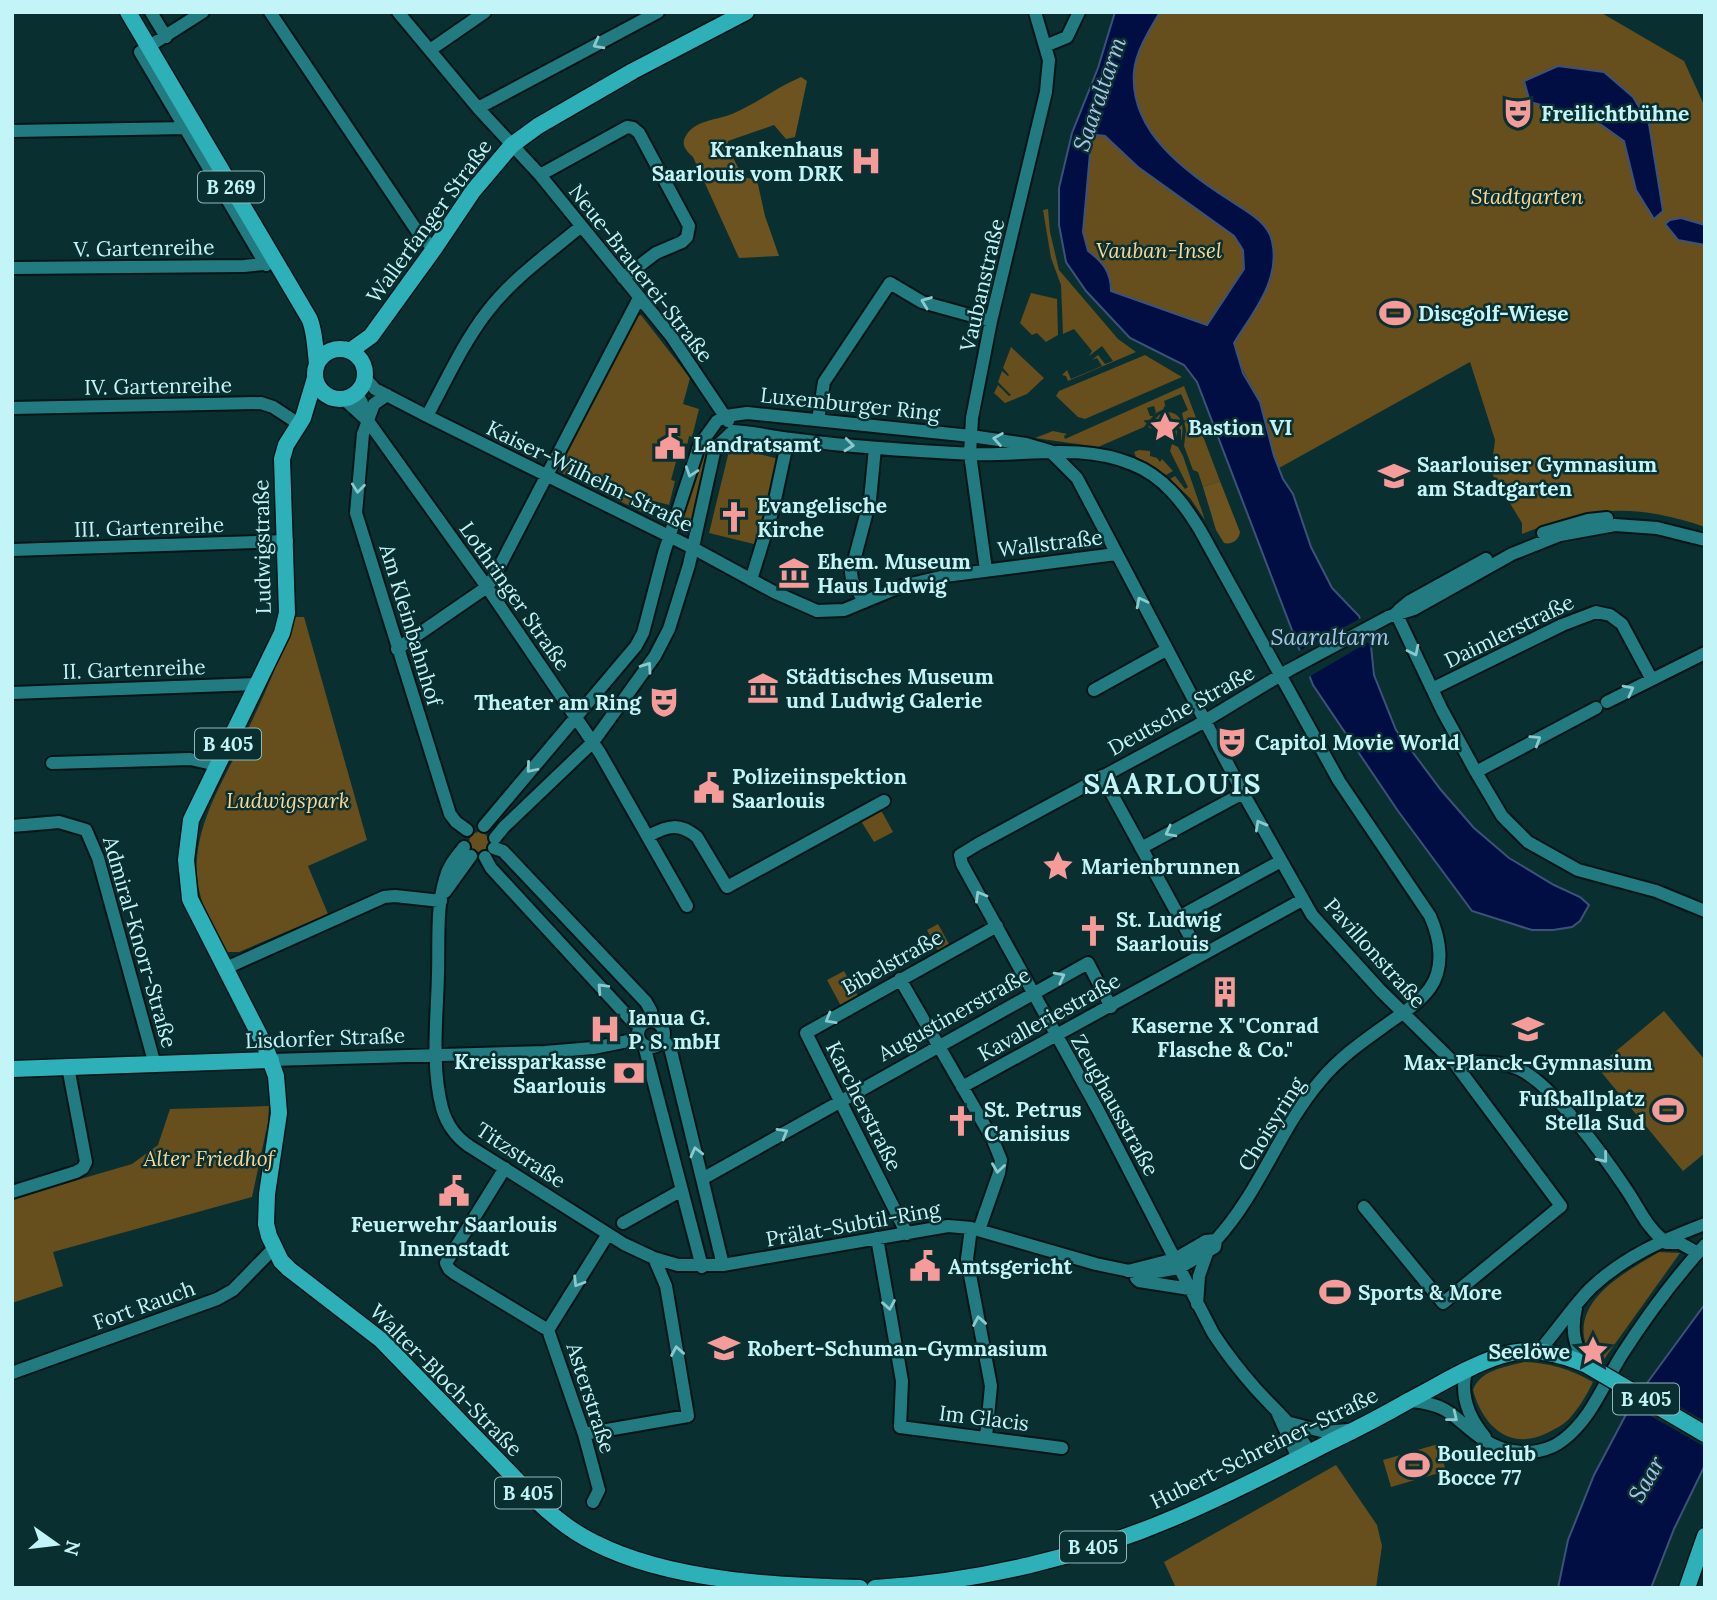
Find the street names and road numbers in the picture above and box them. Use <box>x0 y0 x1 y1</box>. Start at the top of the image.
street label: Wallerfanger Straße <box>360 134 498 308</box>
road number: B 269 <box>198 172 264 202</box>
street label: Neue-Brauerei-Straße <box>563 178 719 368</box>
street label: Vaubanstraße <box>953 216 1010 355</box>
street label: V. Gartenreihe <box>72 233 215 263</box>
street label: IV. Gartenreihe <box>84 371 232 401</box>
street label: Luxemburger Ring <box>759 381 942 427</box>
street label: Kaiser-Wilhelm-Straße <box>482 414 698 538</box>
street label: Ludwigstraße <box>247 479 277 615</box>
street label: III. Gartenreihe <box>73 511 225 543</box>
street label: Lothringer Straße <box>454 516 576 676</box>
street label: Wallstraße <box>996 523 1104 563</box>
street label: Am Kleinbahnhof <box>373 540 449 711</box>
street label: Daimlerstraße <box>1440 588 1578 674</box>
street label: II. Gartenreihe <box>62 653 206 685</box>
street label: Deutsche Straße <box>1103 659 1259 761</box>
road number: B 405 <box>195 729 261 760</box>
street label: Admiral-Knorr-Straße <box>97 832 183 1051</box>
street label: Pavillonstraße <box>1318 892 1432 1014</box>
street label: Bibelstraße <box>837 923 947 1001</box>
street label: Augustinerstraße <box>872 961 1035 1068</box>
street label: Kavalleriestraße <box>973 967 1125 1067</box>
street label: Lisdorfer Straße <box>245 1022 405 1054</box>
street label: Zeughausstraße <box>1065 1029 1165 1181</box>
street label: Karcherstraße <box>820 1037 908 1175</box>
street label: Choisyring <box>1232 1072 1311 1176</box>
street label: Titzstraße <box>471 1116 571 1194</box>
street label: Prälat-Subtil-Ring <box>764 1195 943 1253</box>
street label: Fort Rauch <box>89 1274 199 1336</box>
street label: Walter-Bloch-Straße <box>364 1298 528 1462</box>
street label: Asterstraße <box>560 1338 622 1457</box>
street label: Hubert-Schreiner-Straße <box>1146 1381 1382 1515</box>
road number: B 405 <box>1613 1384 1679 1414</box>
street label: Im Glacis <box>937 1399 1031 1437</box>
road number: B 405 <box>495 1478 561 1508</box>
road number: B 405 <box>1060 1532 1126 1562</box>

